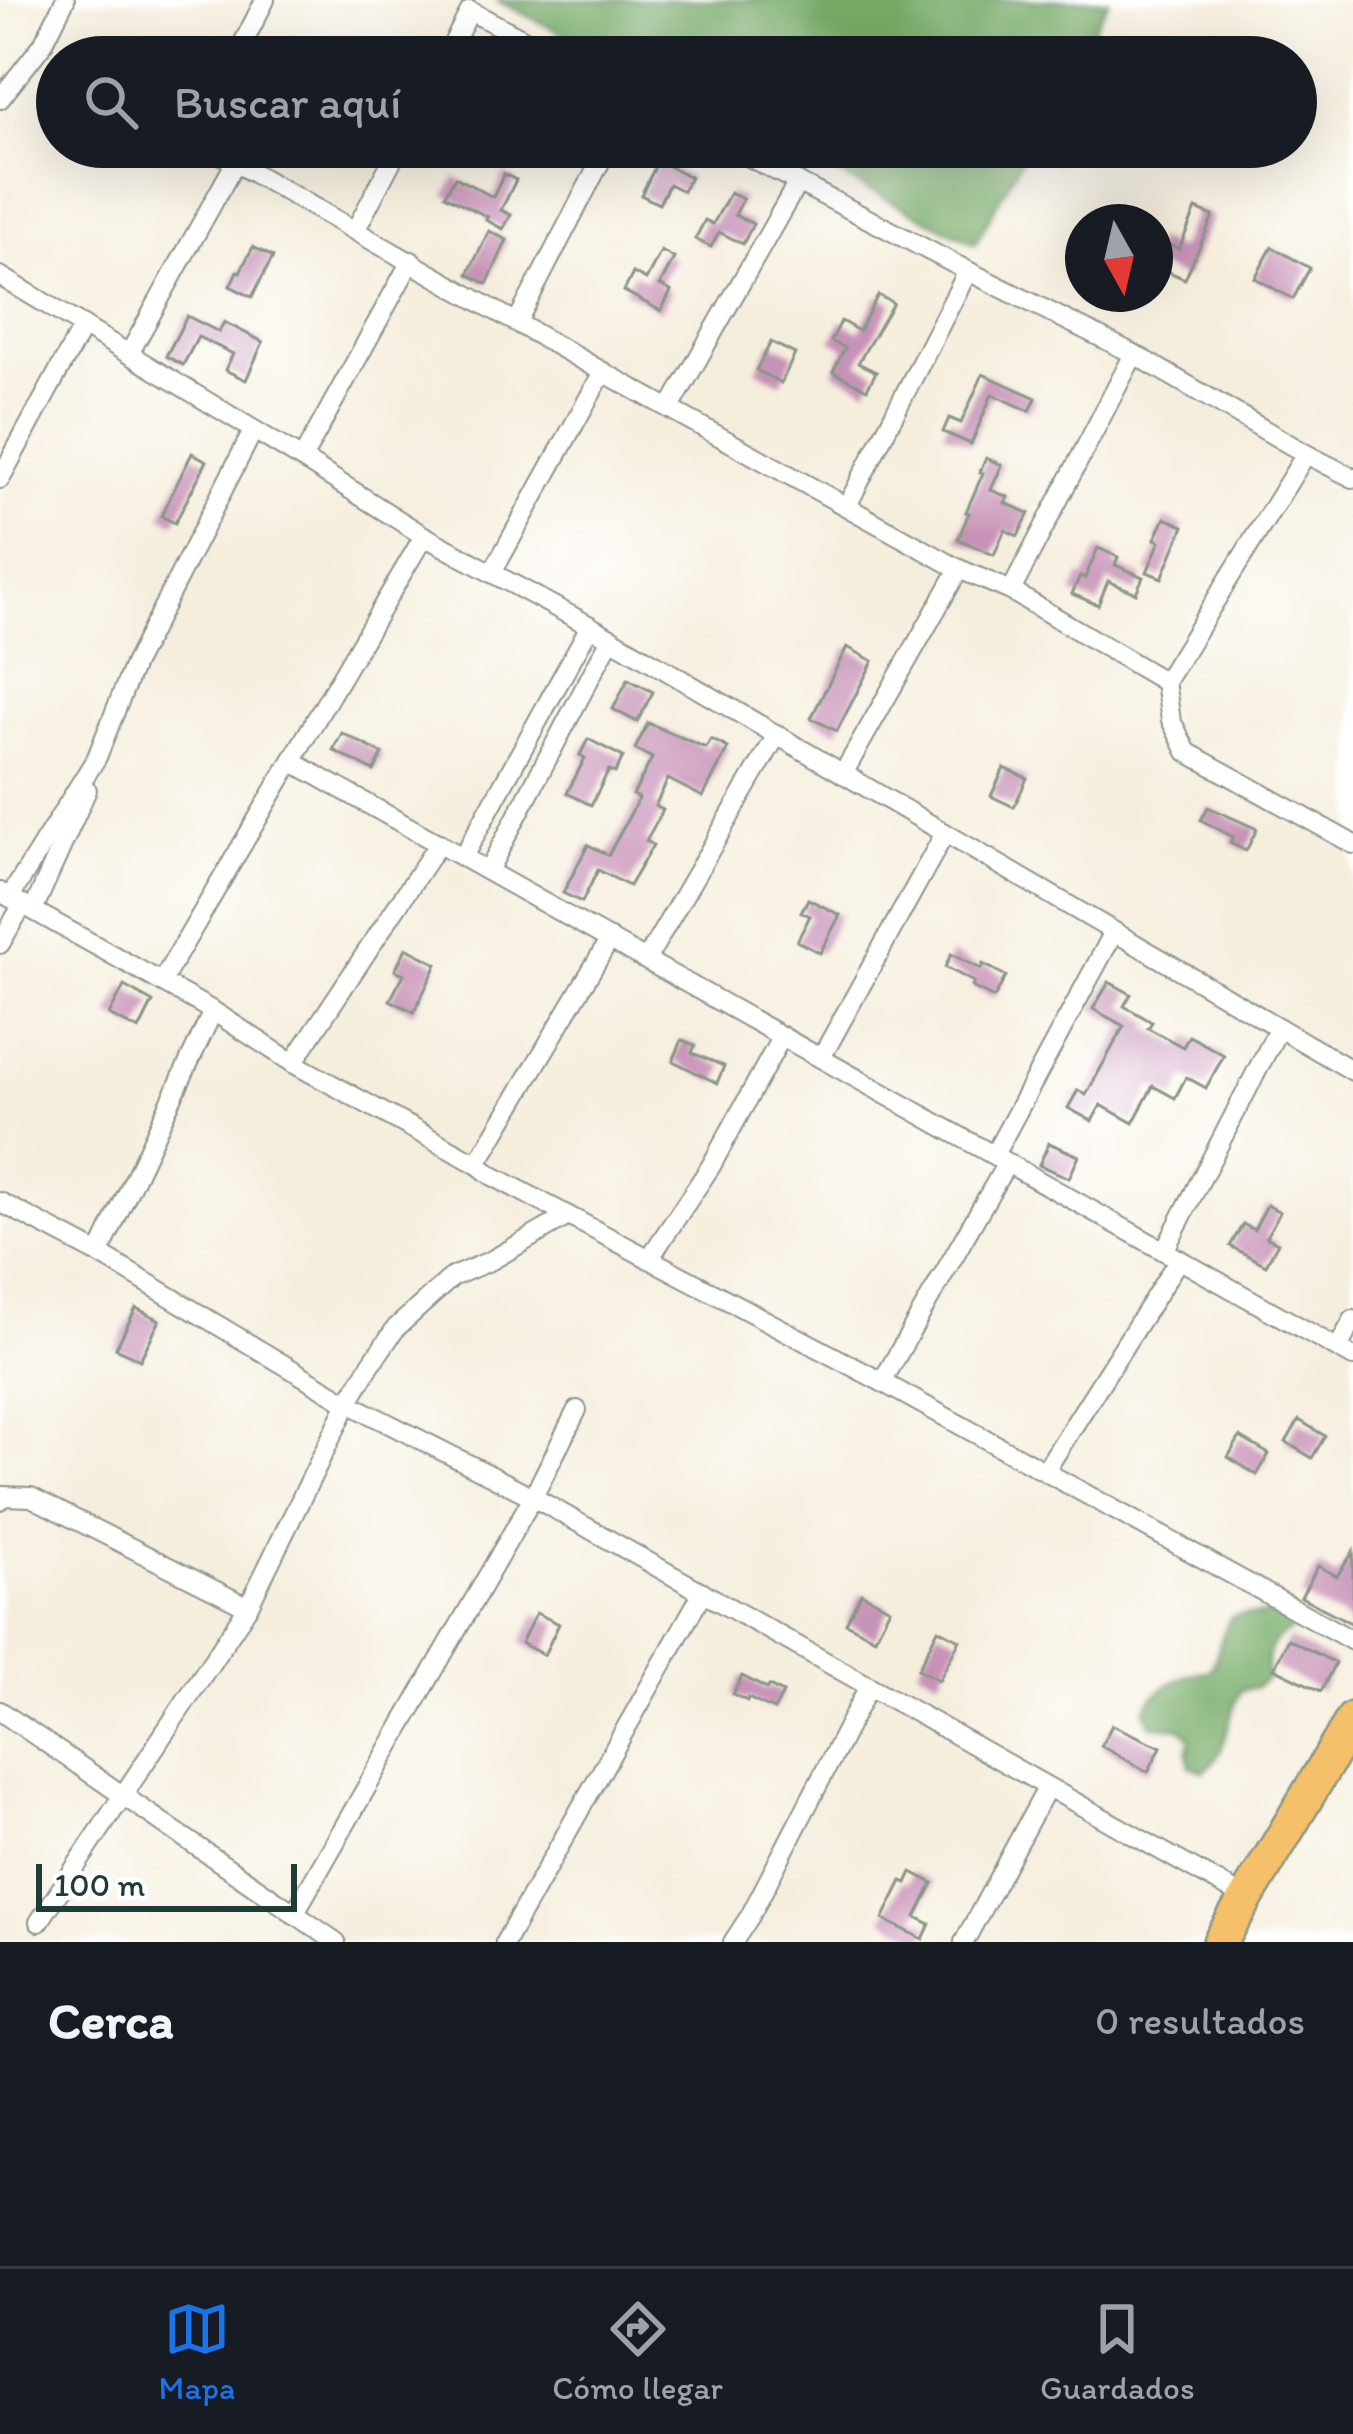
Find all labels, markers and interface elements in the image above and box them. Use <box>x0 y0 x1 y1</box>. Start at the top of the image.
search box <box>36 36 1317 168</box>
icon: search <box>78 69 144 135</box>
text: Buscar aquí <box>174 75 401 129</box>
north arrow <box>1065 204 1173 312</box>
scale bar <box>36 1858 297 1911</box>
text: 100 m <box>54 1865 145 1904</box>
text: Cerca <box>48 1990 174 2051</box>
text: 0 resultados <box>1095 1997 1305 2044</box>
tab: Mapa <box>158 2296 235 2407</box>
tab: Cómo llegar <box>552 2296 723 2407</box>
tab: Guardados <box>1040 2296 1195 2407</box>

